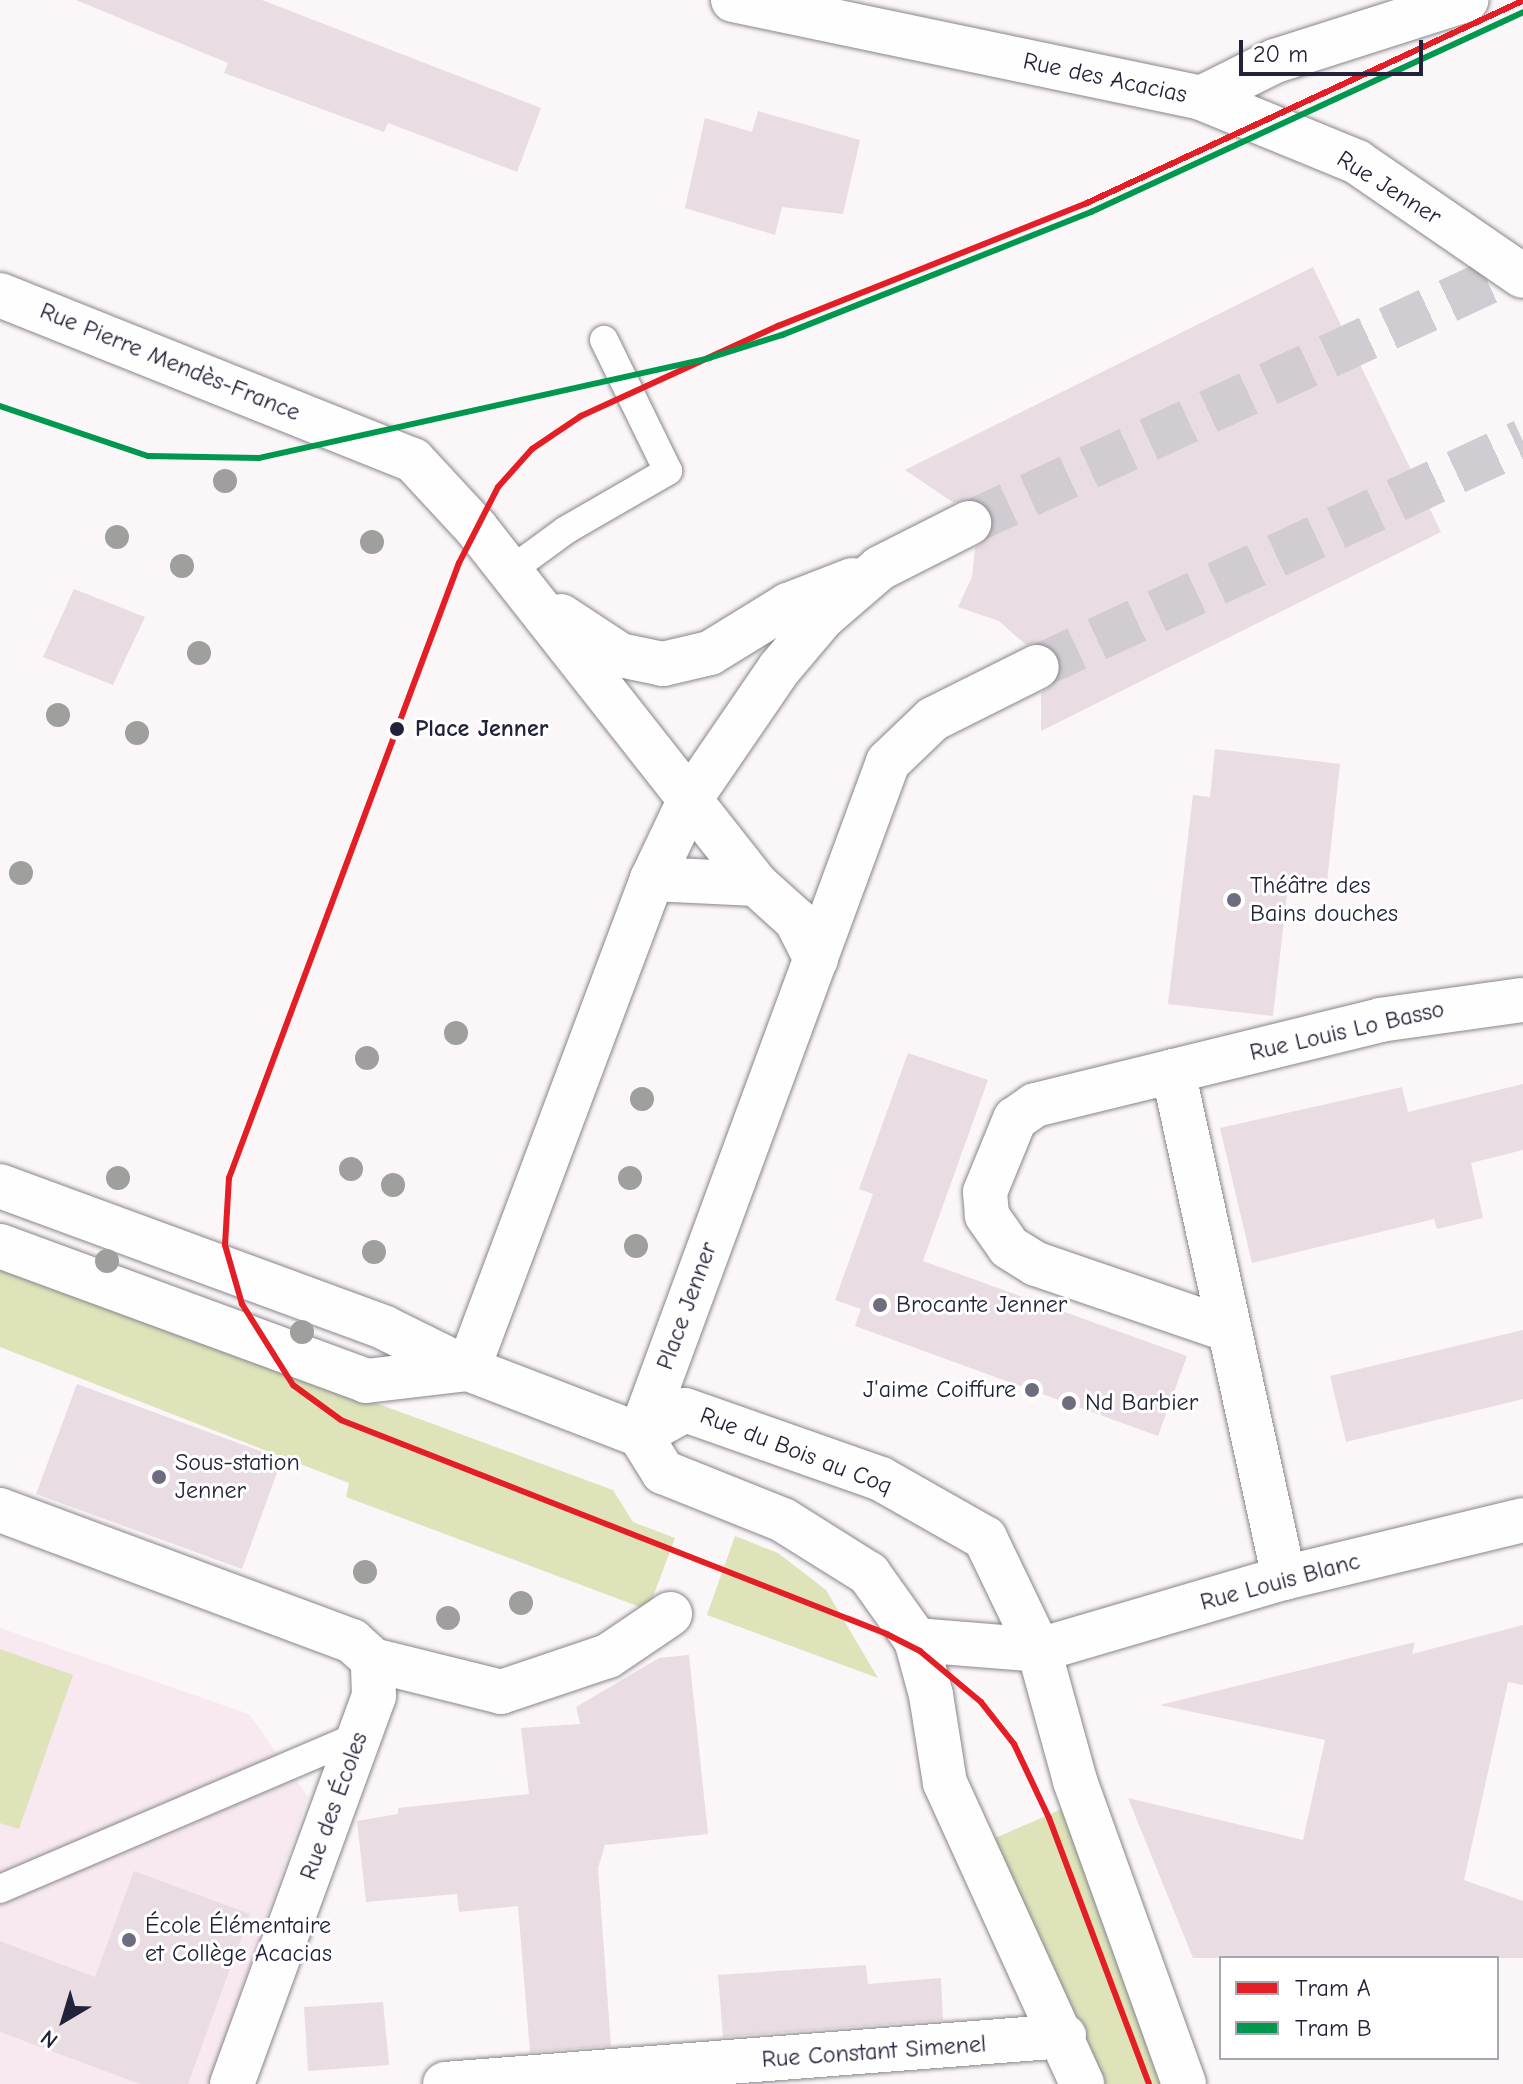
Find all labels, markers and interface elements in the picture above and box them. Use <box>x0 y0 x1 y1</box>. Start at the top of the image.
scale bar <box>1243 24 1427 74</box>
text: 20 m <box>1253 40 1308 68</box>
street label: Rue des Acacias <box>1021 47 1189 109</box>
street label: Rue Jenner <box>1331 145 1447 231</box>
street label: Rue Pierre Mendès-France <box>36 297 304 427</box>
place label: Place Jenner <box>415 715 548 743</box>
marker: Place Jenner <box>386 718 408 740</box>
place label: Théâtre des Bains douches <box>1250 872 1398 928</box>
marker: Théâtre des Bains douches <box>1225 891 1243 909</box>
street label: Rue Louis Lo Basso <box>1247 995 1447 1067</box>
street label: Place Jenner <box>651 1238 723 1374</box>
place label: Brocante Jenner <box>896 1291 1067 1319</box>
marker: Brocante Jenner <box>871 1296 889 1314</box>
place label: J'aime Coiffure <box>863 1376 1016 1404</box>
marker: J'aime Coiffure <box>1023 1381 1041 1399</box>
place label: Nd Barbier <box>1085 1389 1198 1417</box>
marker: Nd Barbier <box>1060 1394 1078 1412</box>
street label: Rue du Bois au Coq <box>696 1401 896 1501</box>
place label: Sous-station Jenner <box>175 1449 300 1505</box>
marker: Sous-station Jenner <box>150 1468 168 1486</box>
street label: Rue Louis Blanc <box>1197 1547 1363 1617</box>
street label: Rue des Écoles <box>294 1728 374 1884</box>
place label: École Élémentaire et Collège Acacias <box>145 1912 332 1968</box>
marker: École Élémentaire et Collège Acacias <box>120 1931 138 1949</box>
legend <box>1219 1956 1499 2060</box>
text: Tram A <box>1295 1974 1371 2002</box>
north arrow <box>24 1980 104 2060</box>
text: Tram B <box>1295 2014 1372 2042</box>
text: N <box>36 2024 63 2054</box>
street label: Rue Constant Simenel <box>761 2030 987 2074</box>

